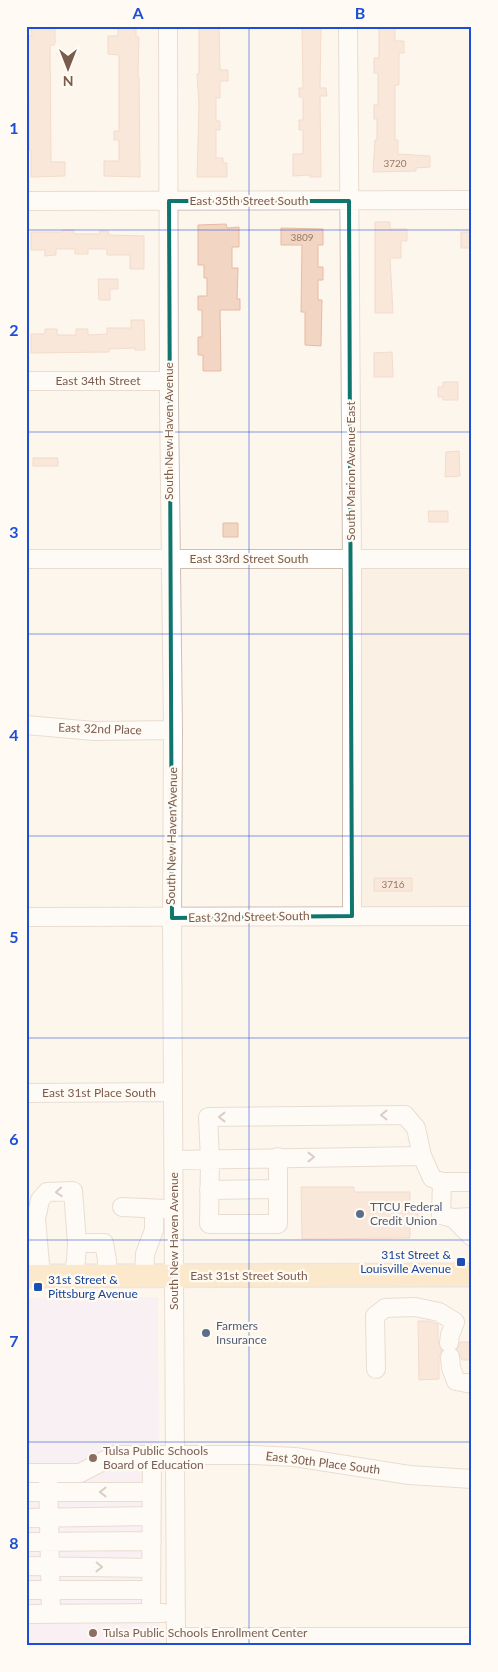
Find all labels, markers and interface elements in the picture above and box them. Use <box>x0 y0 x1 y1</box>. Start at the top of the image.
text: A <box>131 3 144 22</box>
text: B <box>355 3 365 22</box>
north arrow <box>42 42 92 92</box>
text: N <box>63 73 73 90</box>
text: 1 <box>9 118 19 137</box>
house number: 3720 <box>383 157 407 169</box>
street label: East 35th Street South <box>189 193 309 208</box>
house number: 3809 <box>290 231 314 243</box>
text: 2 <box>9 320 19 339</box>
street label: South New Haven Avenue <box>161 362 176 500</box>
street label: East 34th Street <box>56 373 141 388</box>
street label: South Marion Avenue East <box>343 401 358 541</box>
text: 3 <box>9 522 19 541</box>
street label: East 33rd Street South <box>190 551 308 566</box>
street label: East 32nd Place <box>58 720 142 737</box>
text: 4 <box>9 725 19 744</box>
street label: South New Haven Avenue <box>163 767 180 905</box>
house number: 3716 <box>381 878 405 890</box>
street label: East 32nd Street South <box>188 908 310 925</box>
text: 5 <box>9 927 19 946</box>
street label: East 31st Place South <box>42 1085 156 1100</box>
one-way arrow <box>380 1110 388 1121</box>
one-way arrow <box>217 1112 225 1122</box>
text: 6 <box>9 1129 19 1148</box>
one-way arrow <box>308 1152 315 1162</box>
street label: South New Haven Avenue <box>166 1172 181 1310</box>
one-way arrow <box>55 1186 63 1197</box>
place label: TTCU Federal Credit Union <box>370 1199 442 1228</box>
marker: TTCU Federal Credit Union <box>354 1208 366 1220</box>
place label: 31st Street & Louisville Avenue <box>360 1247 451 1276</box>
marker: 31st Street & Louisville Avenue <box>455 1256 467 1268</box>
street label: East 31st Street South <box>190 1268 308 1283</box>
place label: 31st Street & Pittsburg Avenue <box>48 1272 138 1301</box>
marker: 31st Street & Pittsburg Avenue <box>32 1281 44 1293</box>
place label: Farmers Insurance <box>216 1318 267 1347</box>
marker: Farmers Insurance <box>200 1327 212 1339</box>
text: 7 <box>9 1331 19 1350</box>
place label: Tulsa Public Schools Board of Education <box>103 1443 208 1472</box>
street label: East 30th Place South <box>265 1448 381 1477</box>
marker: Tulsa Public Schools Board of Education <box>87 1452 99 1464</box>
one-way arrow <box>99 1487 107 1497</box>
text: 8 <box>9 1533 19 1552</box>
one-way arrow <box>96 1562 103 1572</box>
place label: Tulsa Public Schools Enrollment Center <box>103 1625 308 1640</box>
marker: Tulsa Public Schools Enrollment Center <box>87 1627 99 1639</box>

